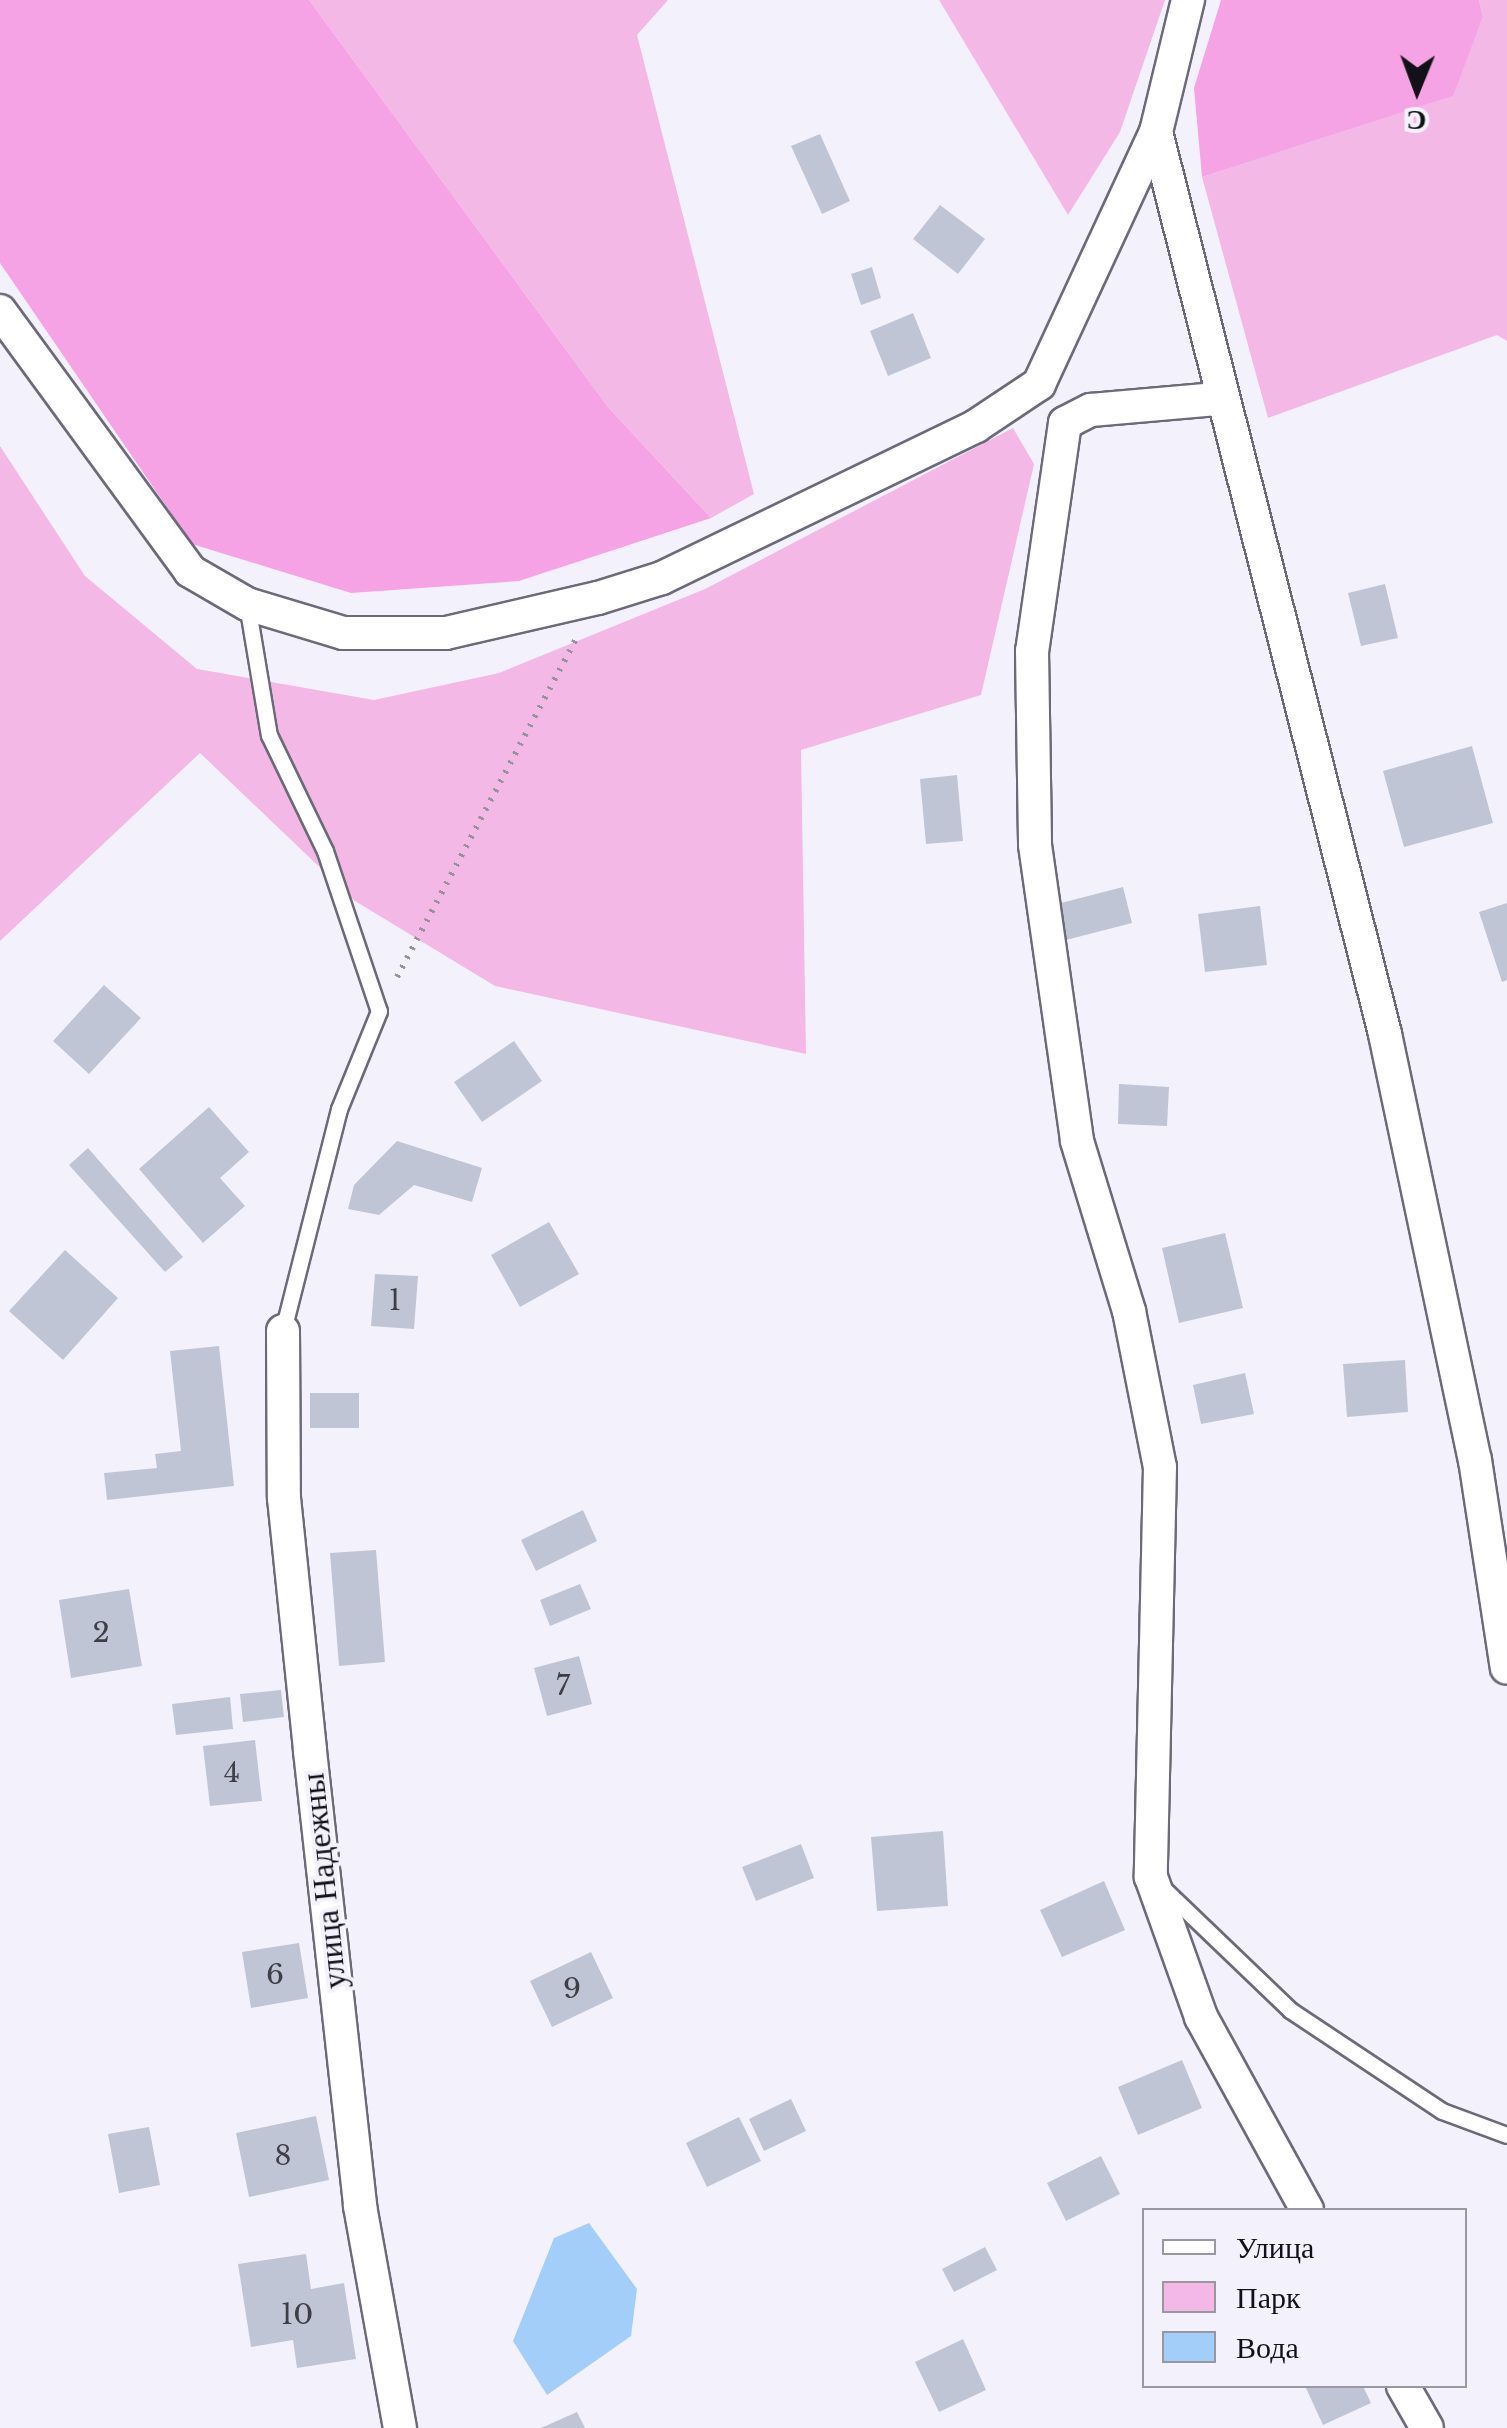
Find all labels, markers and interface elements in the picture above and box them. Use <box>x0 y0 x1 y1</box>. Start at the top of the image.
north arrow <box>1367 40 1467 140</box>
text: С <box>1406 103 1427 138</box>
house number: 1 <box>389 1284 401 1318</box>
house number: 2 <box>92 1616 110 1650</box>
house number: 7 <box>556 1669 570 1703</box>
house number: 4 <box>224 1756 240 1790</box>
street label: улица Надежны <box>294 1771 354 1991</box>
house number: 6 <box>266 1958 284 1992</box>
house number: 9 <box>563 1972 581 2006</box>
house number: 8 <box>275 2139 291 2173</box>
legend <box>1142 2208 1467 2388</box>
text: Улица <box>1236 2229 1314 2266</box>
text: Парк <box>1236 2279 1301 2316</box>
house number: 10 <box>281 2298 313 2332</box>
text: Вода <box>1236 2329 1299 2366</box>

